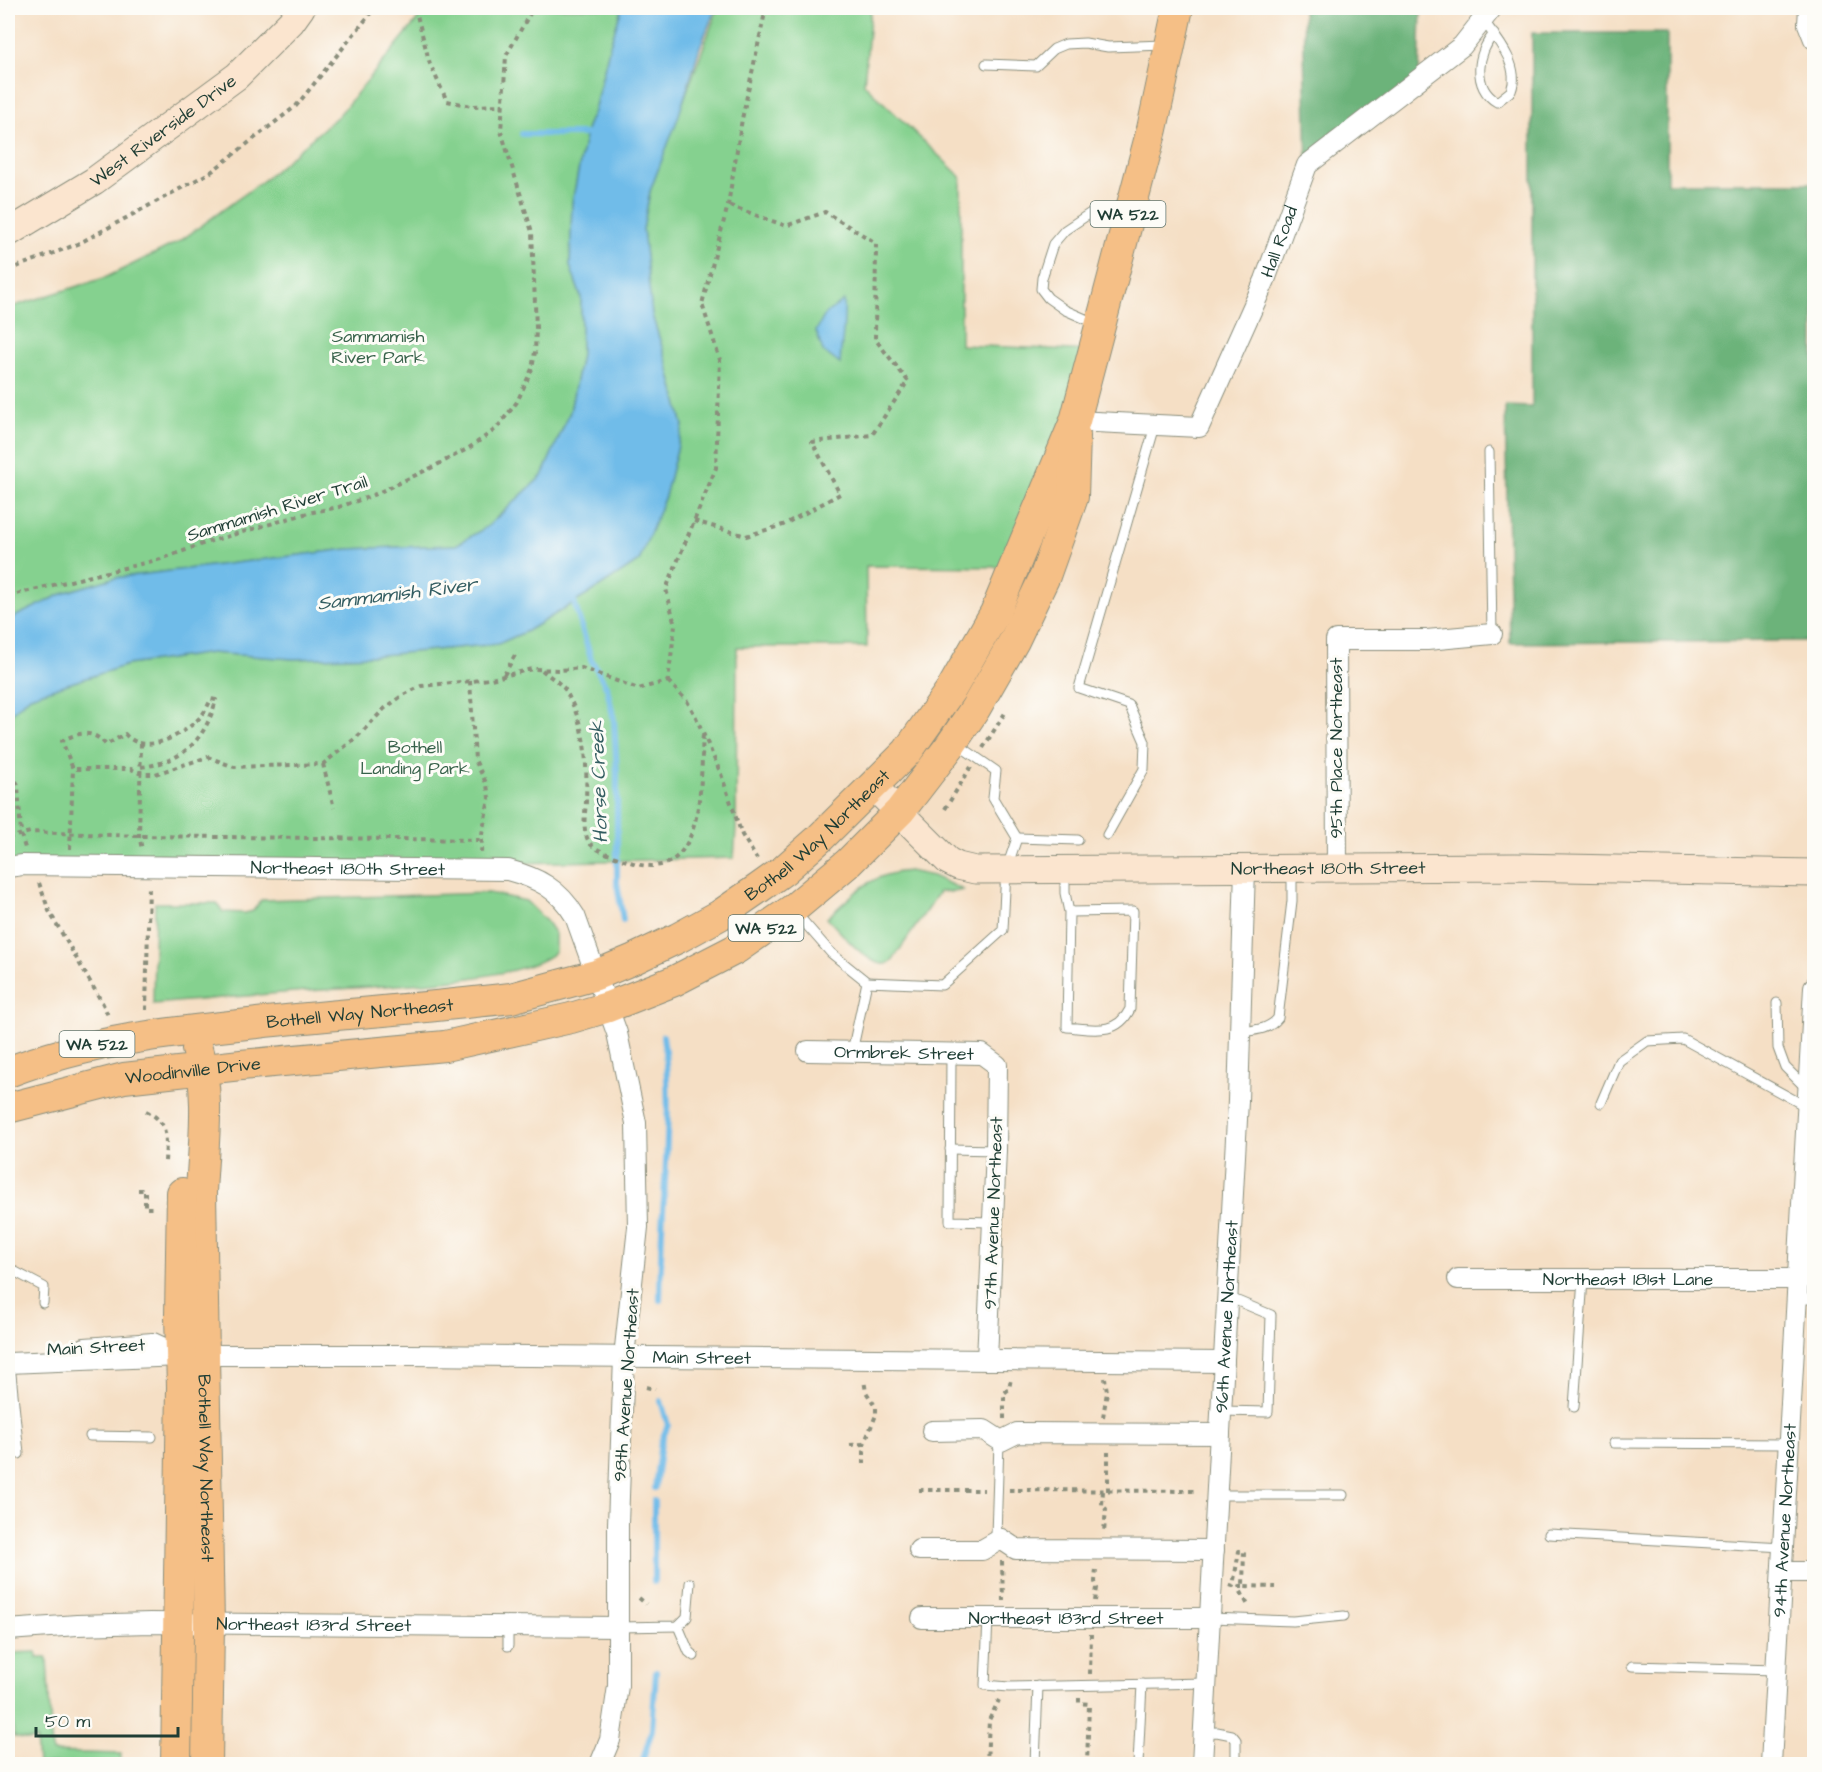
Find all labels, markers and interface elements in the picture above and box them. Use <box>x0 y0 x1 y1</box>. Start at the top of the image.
street label: West Riverside Drive <box>85 68 242 193</box>
road number: WA 522 <box>1090 201 1166 227</box>
street label: Hall Road <box>1255 203 1304 281</box>
park label: Sammamish River Park <box>331 324 425 370</box>
street label: Sammamish River Trail <box>184 469 371 548</box>
water label: Sammamish River <box>316 570 480 618</box>
street label: 95th Place Northeast <box>1324 657 1349 838</box>
water label: Horse Creek <box>583 720 615 844</box>
park label: Bothell Landing Park <box>360 735 470 782</box>
street label: Bothell Way Northeast <box>740 763 896 907</box>
street label: Northeast 180th Street <box>251 855 446 882</box>
street label: Northeast 180th Street <box>1231 855 1426 882</box>
road number: WA 522 <box>728 915 804 941</box>
street label: Bothell Way Northeast <box>265 992 455 1035</box>
road number: WA 522 <box>60 1031 134 1057</box>
street label: Ormbrek Street <box>834 1039 975 1067</box>
street label: Woodinville Drive <box>124 1051 262 1091</box>
street label: 97th Avenue Northeast <box>978 1115 1009 1310</box>
street label: 96th Avenue Northeast <box>1209 1219 1245 1414</box>
street label: Northeast 181st Lane <box>1543 1267 1713 1292</box>
street label: 98th Avenue Northeast <box>607 1287 646 1483</box>
street label: Main Street <box>46 1332 147 1363</box>
street label: Main Street <box>652 1345 752 1371</box>
street label: Bothell Way Northeast <box>191 1374 220 1563</box>
street label: 94th Avenue Northeast <box>1767 1422 1803 1618</box>
street label: Northeast 183rd Street <box>968 1606 1164 1631</box>
street label: Northeast 183rd Street <box>216 1612 412 1638</box>
scale bar <box>36 1700 178 1738</box>
text: 50 m <box>45 1709 90 1734</box>

